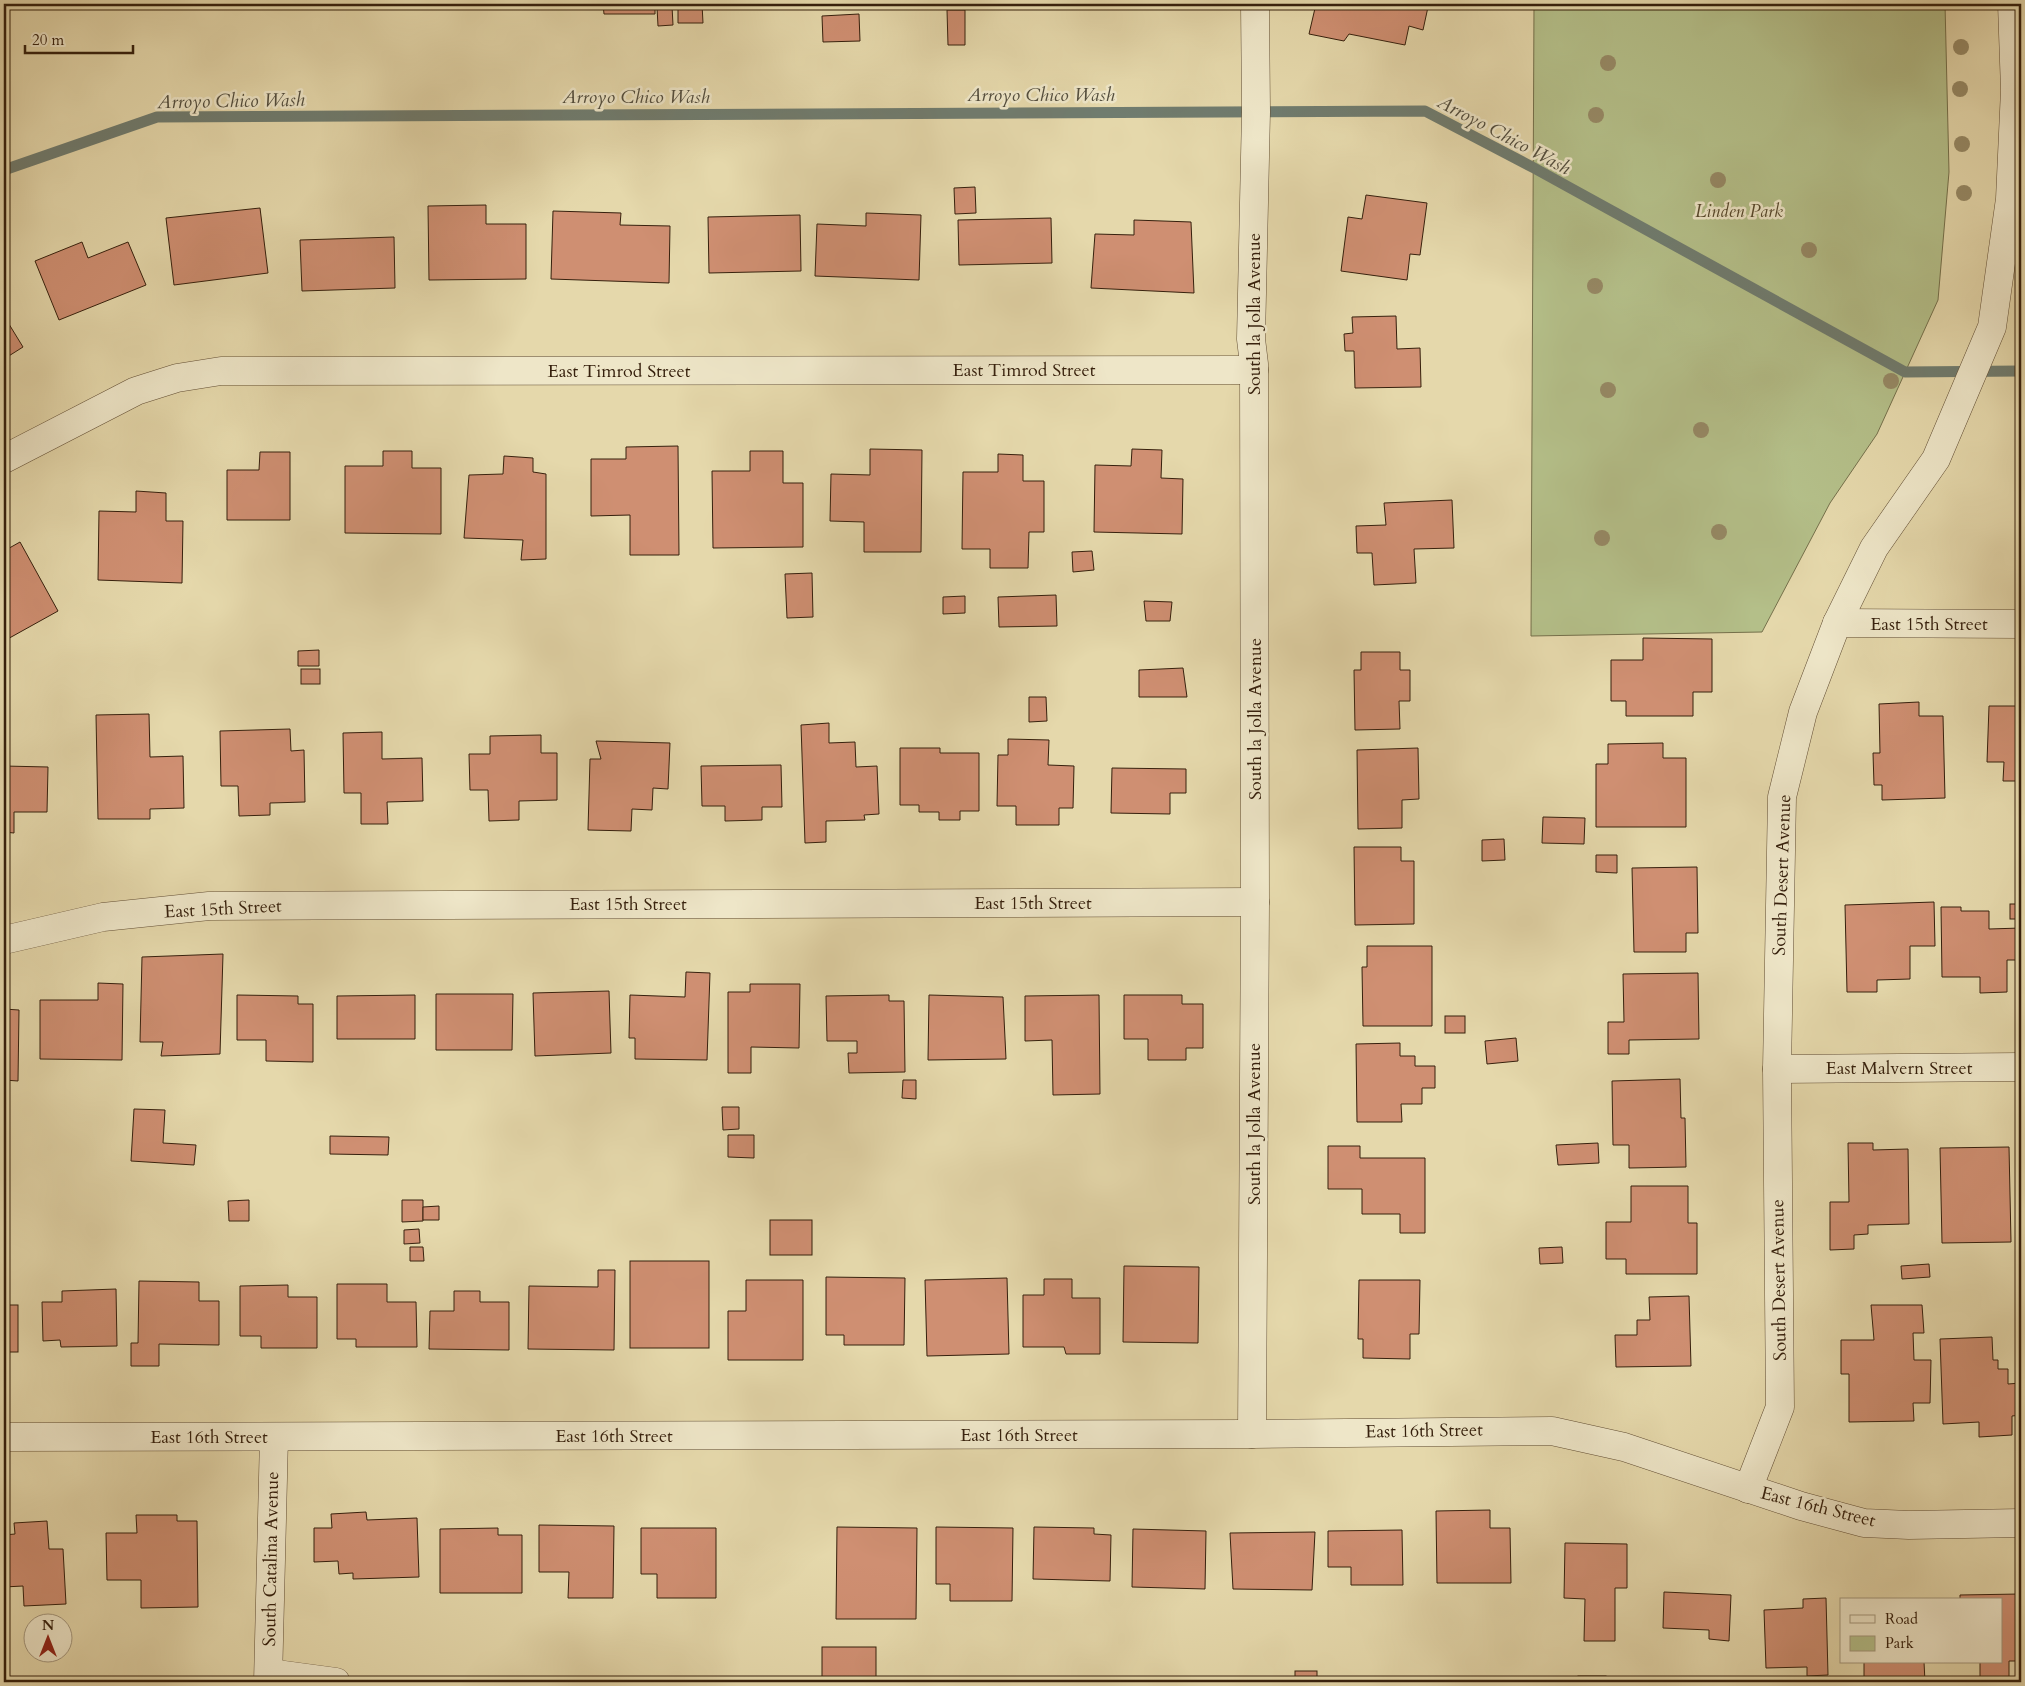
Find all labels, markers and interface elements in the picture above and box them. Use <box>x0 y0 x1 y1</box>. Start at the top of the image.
scale bar <box>25 22 132 54</box>
text: 20 m <box>32 30 64 50</box>
water label: Arroyo Chico Wash <box>966 82 1115 108</box>
water label: Arroyo Chico Wash <box>561 84 710 110</box>
water label: Arroyo Chico Wash <box>156 87 305 115</box>
water label: Arroyo Chico Wash <box>1432 88 1575 181</box>
park label: Linden Park <box>1695 199 1783 224</box>
street label: South la Jolla Avenue <box>1242 233 1267 395</box>
street label: East Timrod Street <box>953 358 1096 383</box>
street label: East Timrod Street <box>548 359 691 384</box>
street label: East 15th Street <box>1870 612 1988 637</box>
street label: South la Jolla Avenue <box>1243 638 1268 800</box>
street label: South Desert Avenue <box>1767 794 1797 956</box>
street label: East 15th Street <box>974 891 1092 916</box>
street label: East 15th Street <box>569 892 687 917</box>
street label: East 15th Street <box>164 893 283 925</box>
street label: South la Jolla Avenue <box>1242 1043 1267 1205</box>
street label: East Malvern Street <box>1826 1056 1973 1081</box>
street label: South Desert Avenue <box>1765 1199 1793 1361</box>
street label: East 16th Street <box>1365 1417 1483 1445</box>
street label: East 16th Street <box>960 1423 1078 1448</box>
street label: East 16th Street <box>555 1424 673 1449</box>
street label: East 16th Street <box>150 1425 268 1450</box>
street label: South Catalina Avenue <box>257 1471 285 1647</box>
street label: East 16th Street <box>1758 1481 1878 1533</box>
legend <box>1840 1598 2002 1664</box>
text: Road <box>1885 1609 1918 1629</box>
north arrow <box>22 1614 72 1664</box>
text: N <box>42 1616 54 1635</box>
text: Park <box>1885 1633 1914 1653</box>

